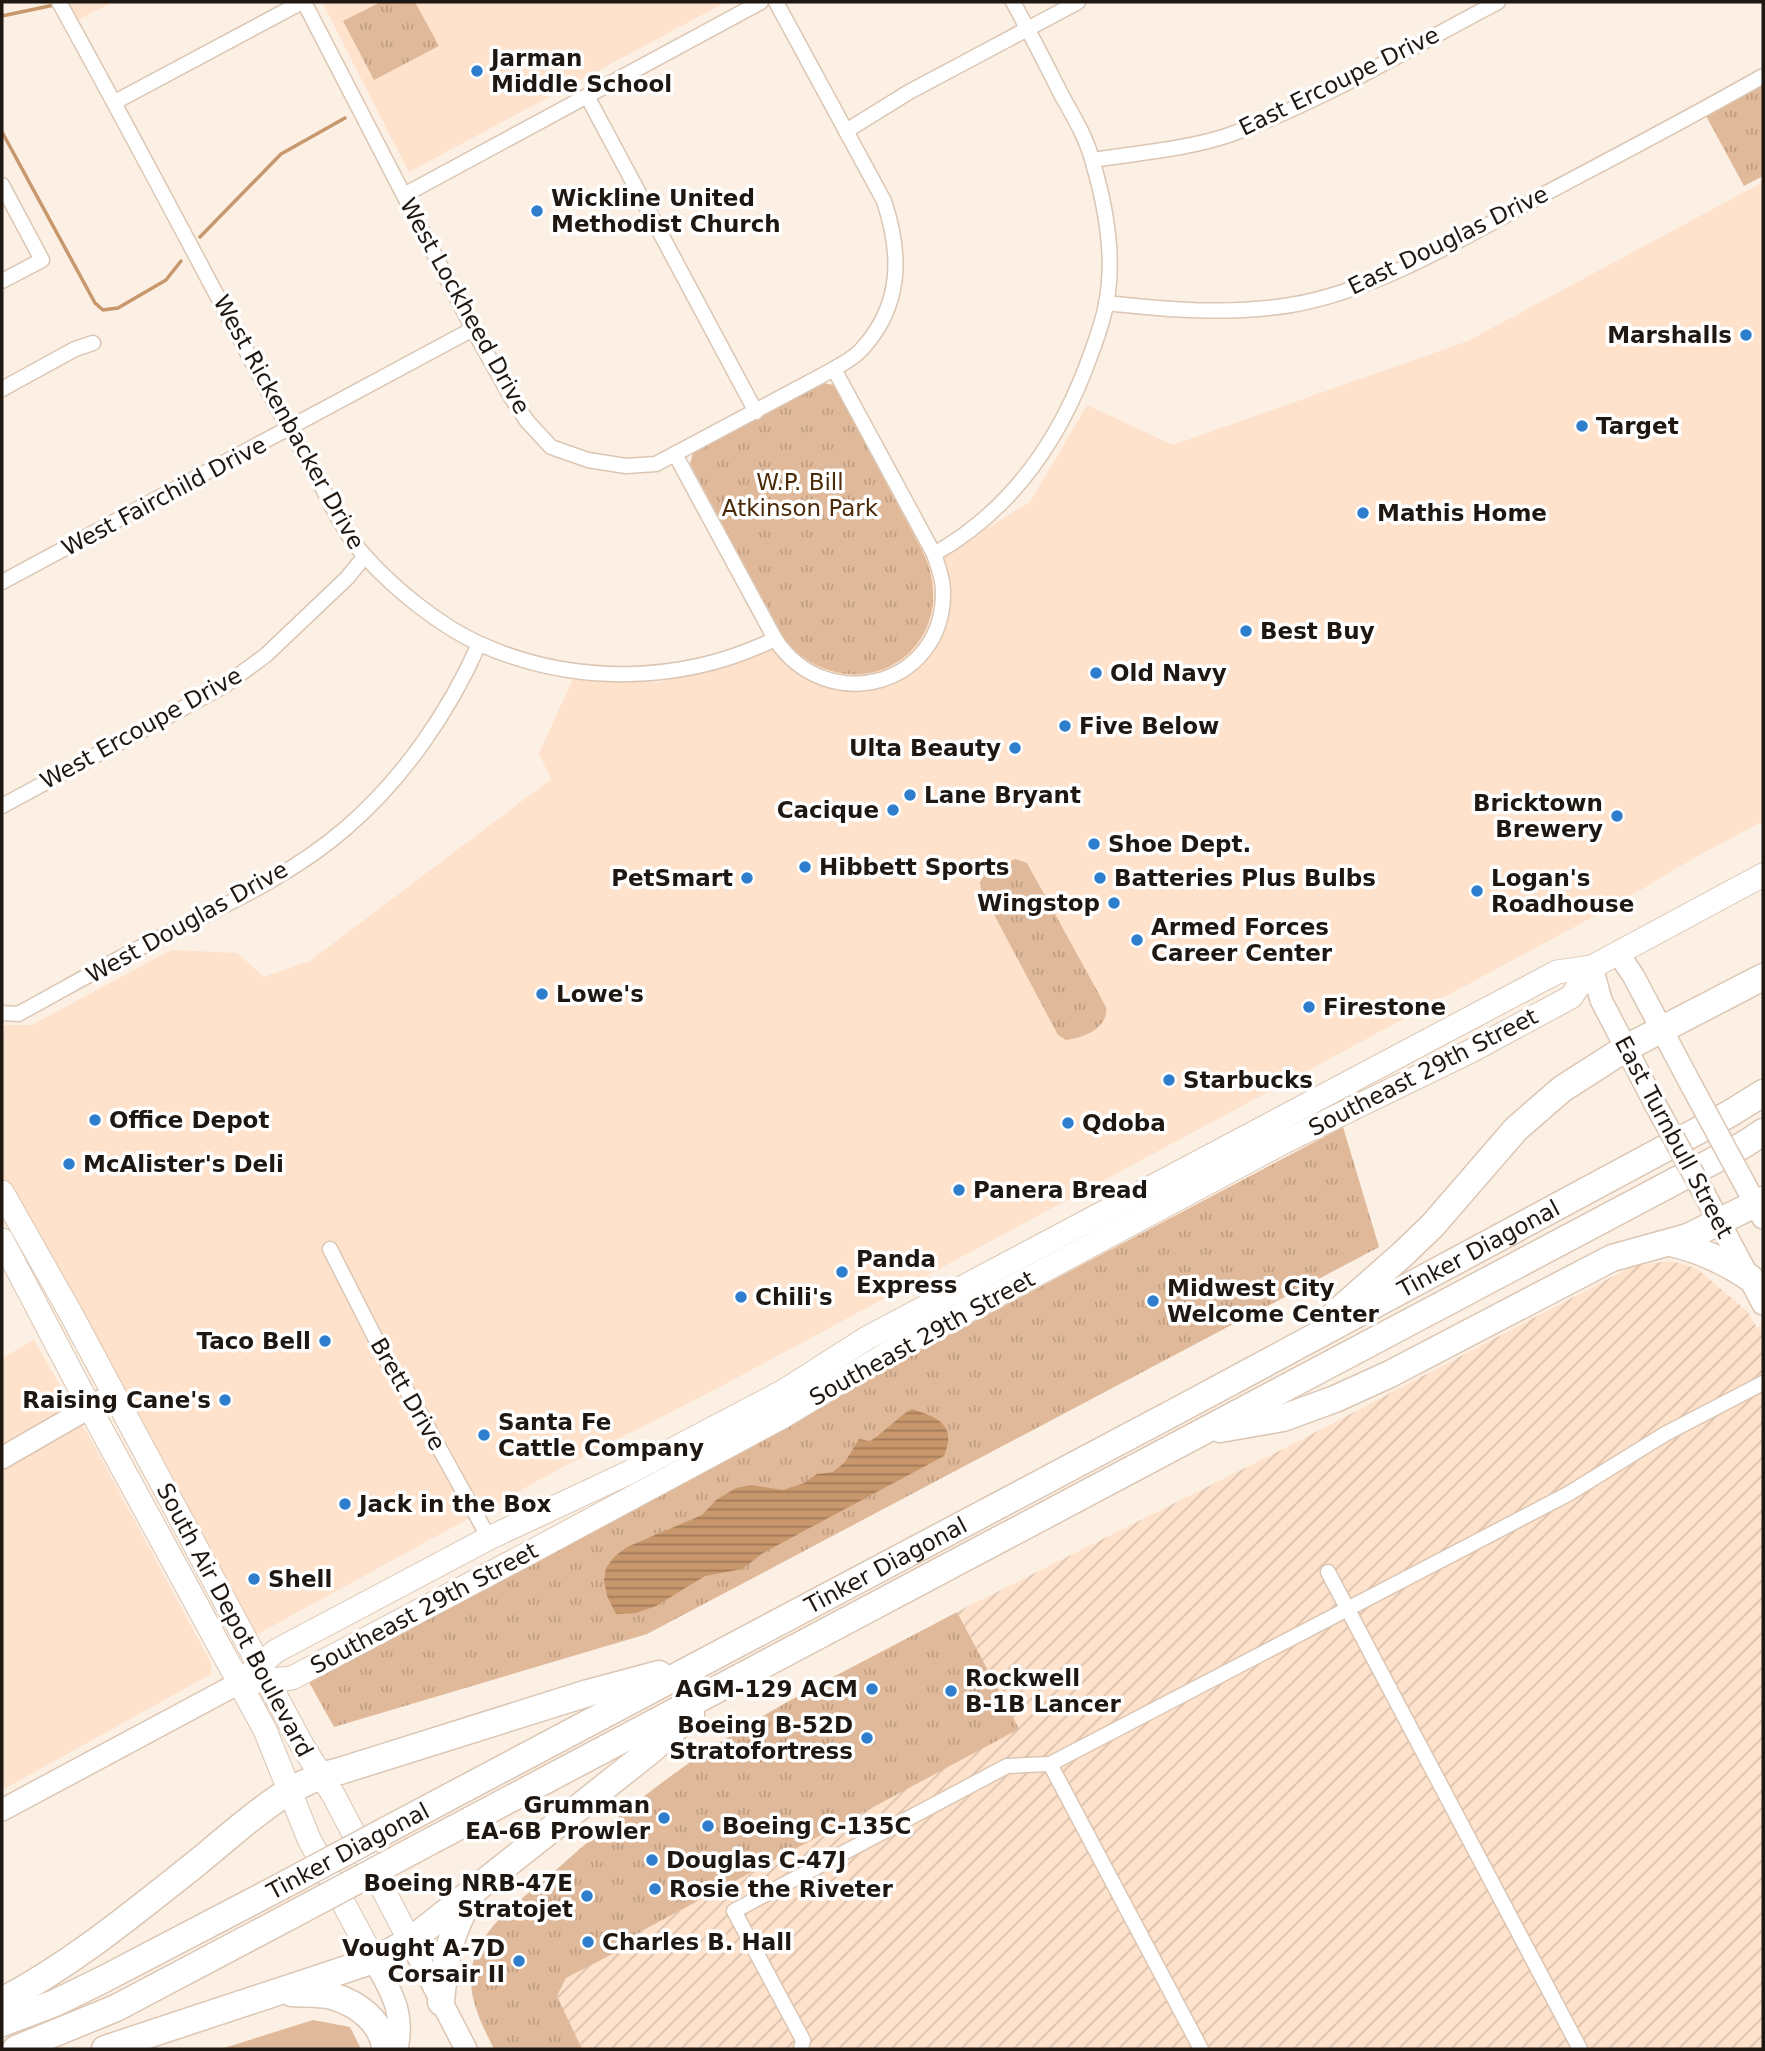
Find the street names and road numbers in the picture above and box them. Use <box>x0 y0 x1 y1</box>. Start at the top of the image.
street label: East Ercoupe Drive <box>1235 21 1443 141</box>
street label: East Douglas Drive <box>1344 180 1552 300</box>
street label: West Lockheed Drive <box>395 194 535 418</box>
street label: West Rickenbacker Drive <box>208 291 370 553</box>
street label: West Fairchild Drive <box>57 431 271 561</box>
street label: West Ercoupe Drive <box>36 662 246 794</box>
street label: West Douglas Drive <box>82 856 292 988</box>
street label: Southeast 29th Street <box>1304 1003 1542 1141</box>
street label: East Turnbull Street <box>1610 1032 1738 1242</box>
street label: Tinker Diagonal <box>1392 1195 1564 1303</box>
street label: Southeast 29th Street <box>805 1265 1039 1411</box>
street label: Brett Drive <box>365 1333 451 1455</box>
street label: South Air Depot Boulevard <box>152 1479 318 1761</box>
street label: Tinker Diagonal <box>799 1512 971 1619</box>
street label: Southeast 29th Street <box>306 1537 542 1679</box>
street label: Tinker Diagonal <box>262 1797 433 1905</box>

